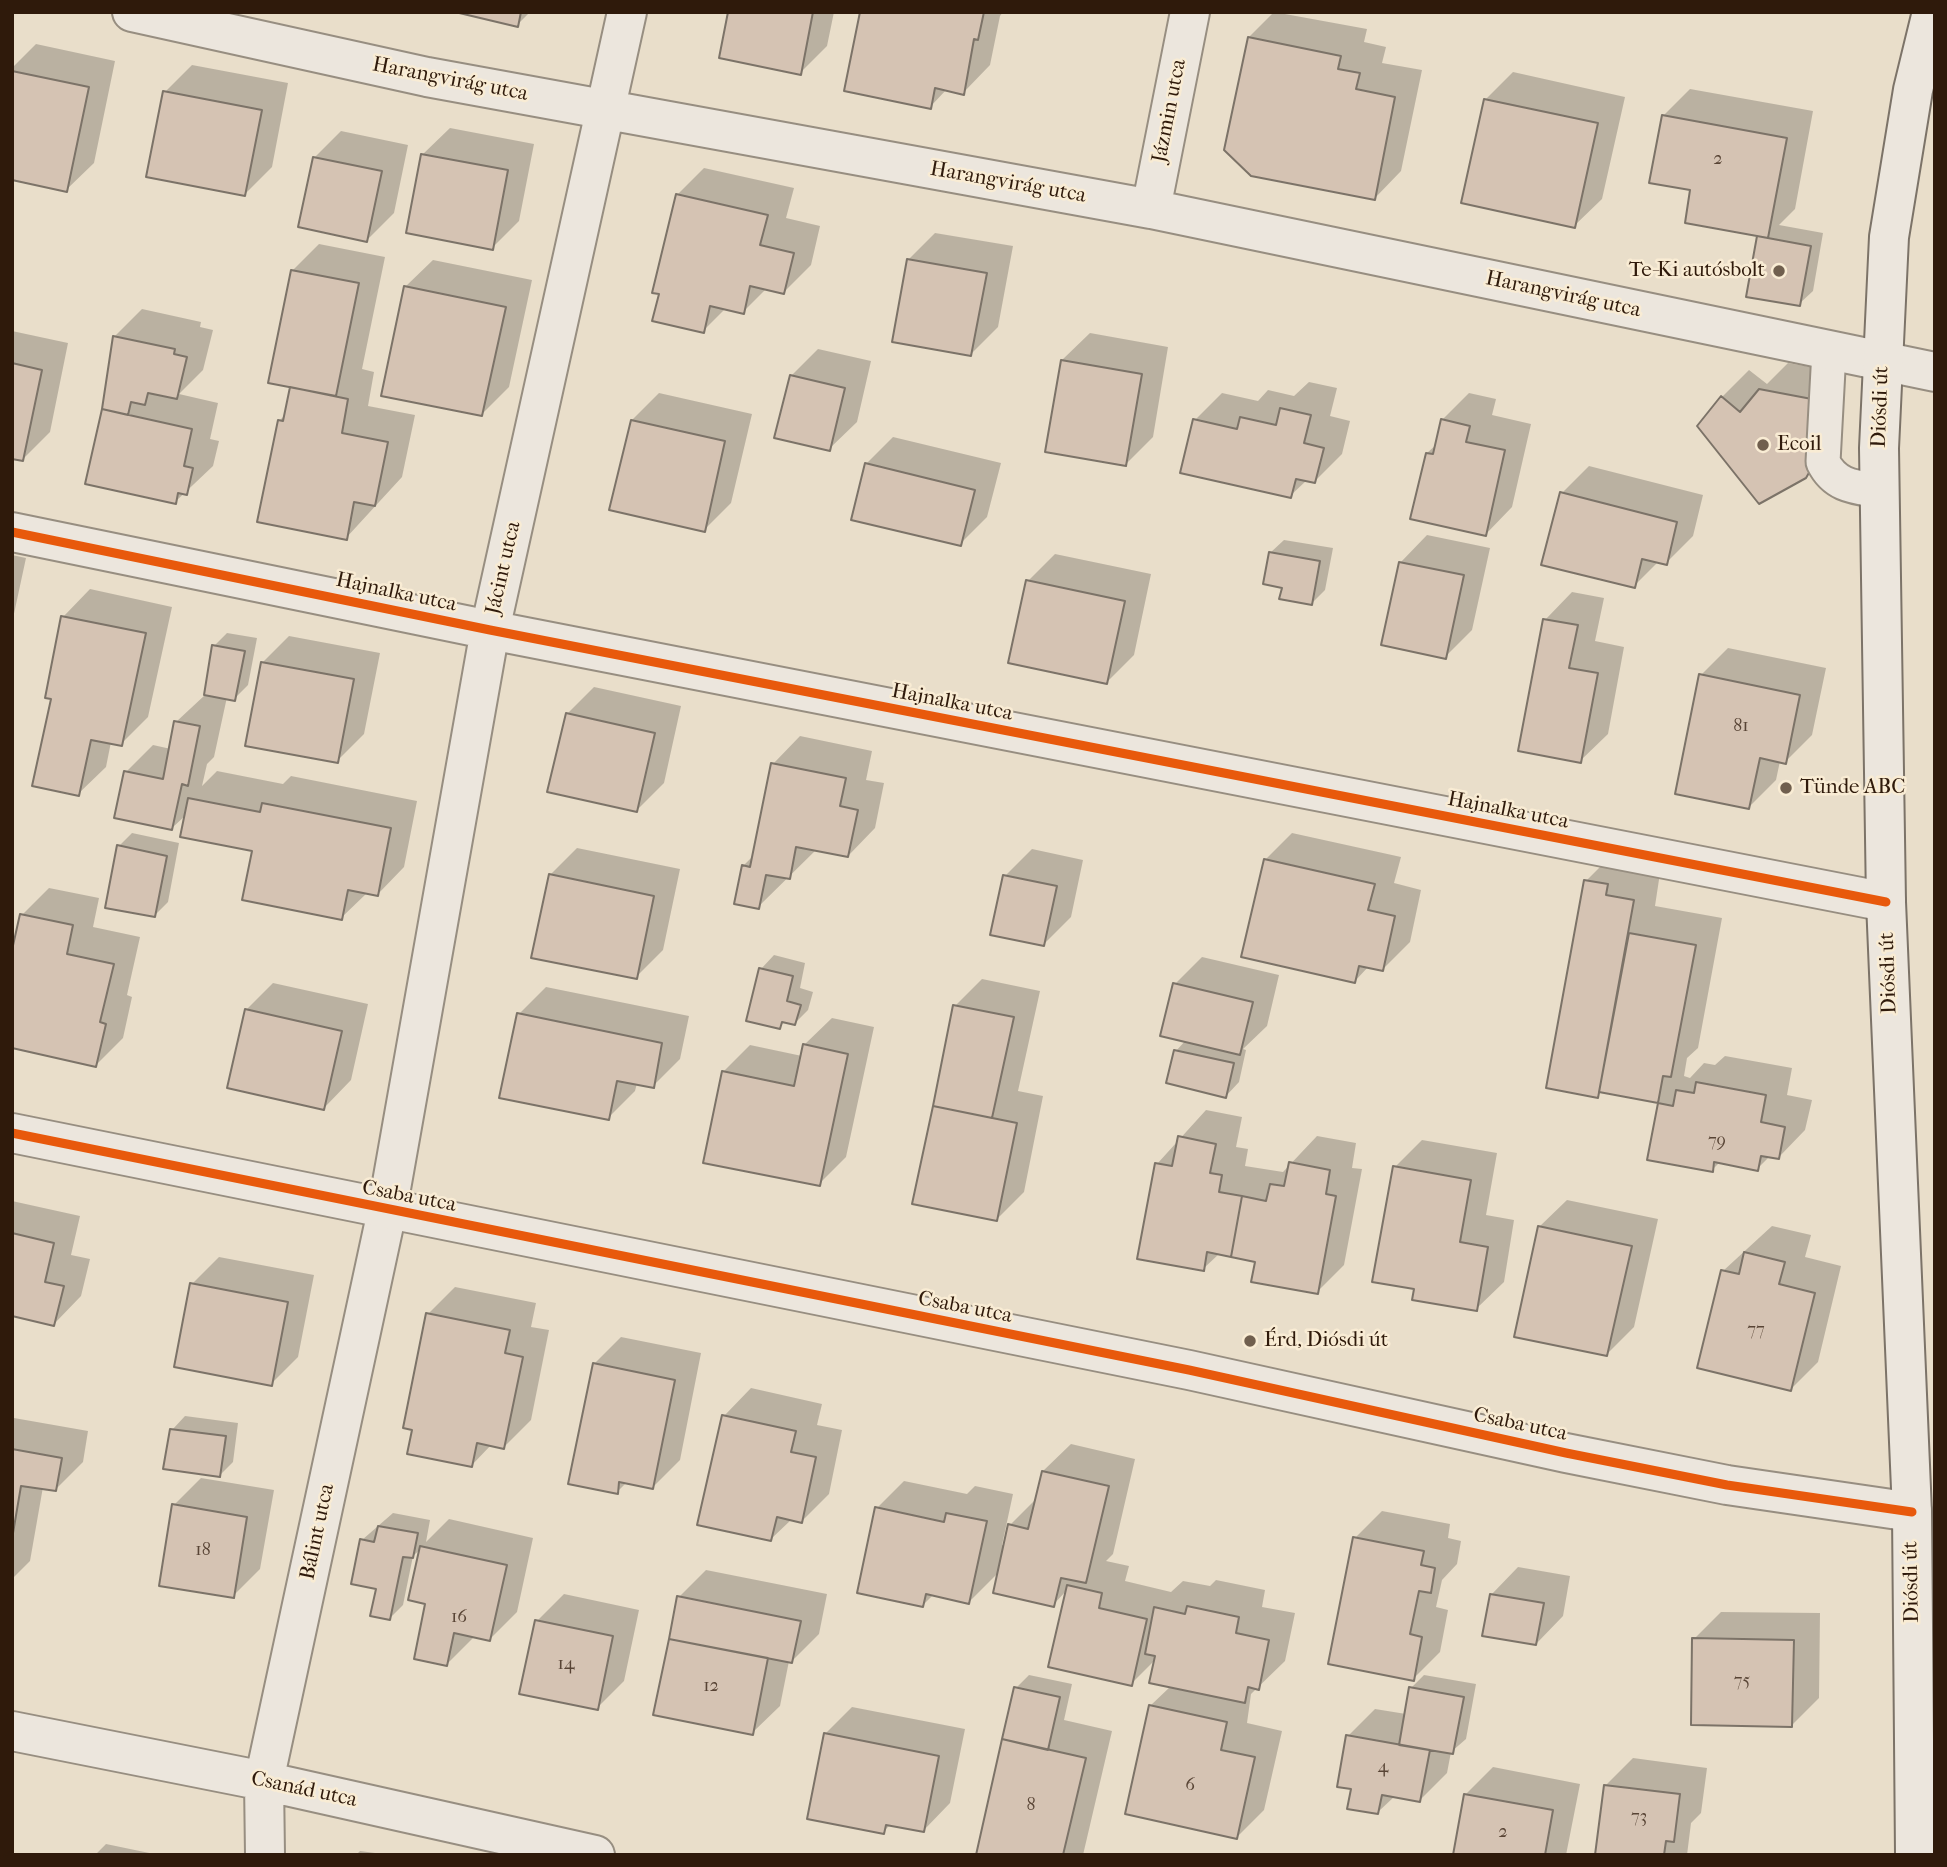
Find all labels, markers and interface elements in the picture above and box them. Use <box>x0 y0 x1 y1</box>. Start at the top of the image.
street label: Harangvirág utca <box>370 53 530 107</box>
street label: Jázmin utca <box>1148 57 1192 165</box>
house number: 2 <box>1713 149 1723 171</box>
street label: Harangvirág utca <box>928 157 1088 209</box>
place label: Te-Ki autósbolt <box>1629 258 1765 284</box>
marker: Te-Ki autósbolt <box>1771 263 1787 279</box>
street label: Harangvirág utca <box>1483 266 1643 324</box>
street label: Diósdi út <box>1867 366 1895 448</box>
place label: Ecoil <box>1777 432 1822 458</box>
marker: Ecoil <box>1755 437 1771 453</box>
street label: Jácint utca <box>481 519 527 617</box>
street label: Hajnalka utca <box>333 568 459 618</box>
street label: Hajnalka utca <box>889 679 1015 727</box>
house number: 81 <box>1733 716 1749 738</box>
place label: Tünde ABC <box>1800 775 1905 801</box>
marker: Tünde ABC <box>1778 780 1794 796</box>
street label: Hajnalka utca <box>1445 787 1571 835</box>
street label: Diósdi út <box>1875 932 1903 1014</box>
house number: 79 <box>1708 1131 1726 1153</box>
street label: Csaba utca <box>360 1176 458 1218</box>
street label: Csaba utca <box>916 1287 1014 1329</box>
house number: 77 <box>1747 1320 1765 1342</box>
place label: Érd, Diósdi út <box>1264 1328 1388 1354</box>
marker: Érd, Diósdi út <box>1242 1333 1258 1349</box>
street label: Csaba utca <box>1471 1403 1569 1447</box>
street label: Bálint utca <box>296 1482 340 1582</box>
house number: 18 <box>195 1540 211 1562</box>
street label: Diósdi út <box>1899 1541 1925 1623</box>
house number: 16 <box>451 1607 467 1629</box>
house number: 14 <box>557 1654 575 1676</box>
house number: 75 <box>1734 1671 1750 1693</box>
house number: 12 <box>703 1676 719 1698</box>
house number: 4 <box>1378 1757 1388 1779</box>
street label: Csanád utca <box>249 1766 359 1814</box>
house number: 6 <box>1185 1775 1195 1797</box>
house number: 8 <box>1026 1795 1036 1817</box>
house number: 73 <box>1631 1807 1647 1829</box>
house number: 2 <box>1498 1822 1508 1844</box>

